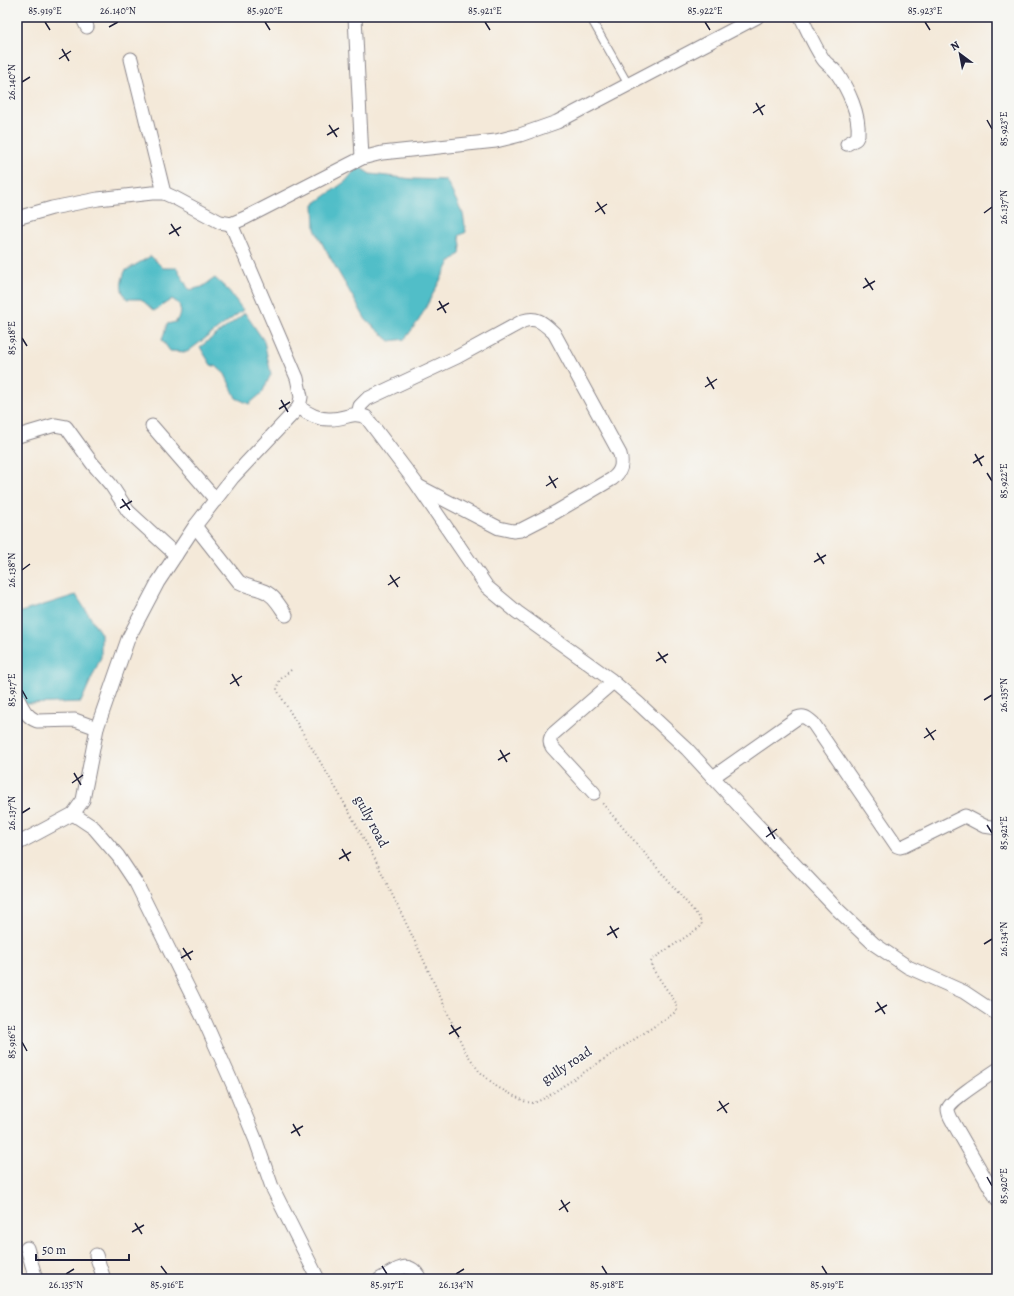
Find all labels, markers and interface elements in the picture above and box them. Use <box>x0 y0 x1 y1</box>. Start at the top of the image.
text: 85.919°E <box>28 4 62 17</box>
text: 26.140°N <box>100 4 136 17</box>
text: 85.920°E <box>247 4 283 17</box>
text: 85.921°E <box>468 4 502 17</box>
text: 85.922°E <box>687 4 723 17</box>
text: 85.923°E <box>908 4 942 17</box>
north arrow <box>940 34 980 74</box>
text: N <box>948 37 962 54</box>
text: 26.140°N <box>5 64 18 100</box>
text: 85.923°E <box>997 112 1010 146</box>
text: 26.137°N <box>997 190 1010 224</box>
text: 85.918°E <box>5 321 18 355</box>
text: 85.922°E <box>997 463 1010 499</box>
text: 26.138°N <box>5 552 18 588</box>
text: 85.917°E <box>5 673 18 707</box>
text: 26.135°N <box>997 678 1010 712</box>
street label: gully road <box>350 792 393 851</box>
text: 26.137°N <box>5 796 18 830</box>
text: 85.921°E <box>997 816 1010 850</box>
text: 26.134°N <box>997 922 1010 956</box>
text: 85.916°E <box>5 1025 18 1059</box>
street label: gully road <box>537 1042 596 1089</box>
text: 85.920°E <box>997 1168 1010 1204</box>
scale bar <box>36 1236 129 1262</box>
text: 50 m <box>42 1242 66 1258</box>
text: 26.135°N <box>49 1278 83 1291</box>
text: 85.916°E <box>150 1278 184 1291</box>
text: 85.917°E <box>370 1278 404 1291</box>
text: 26.134°N <box>439 1278 473 1291</box>
text: 85.918°E <box>590 1278 624 1291</box>
text: 85.919°E <box>810 1278 844 1291</box>

